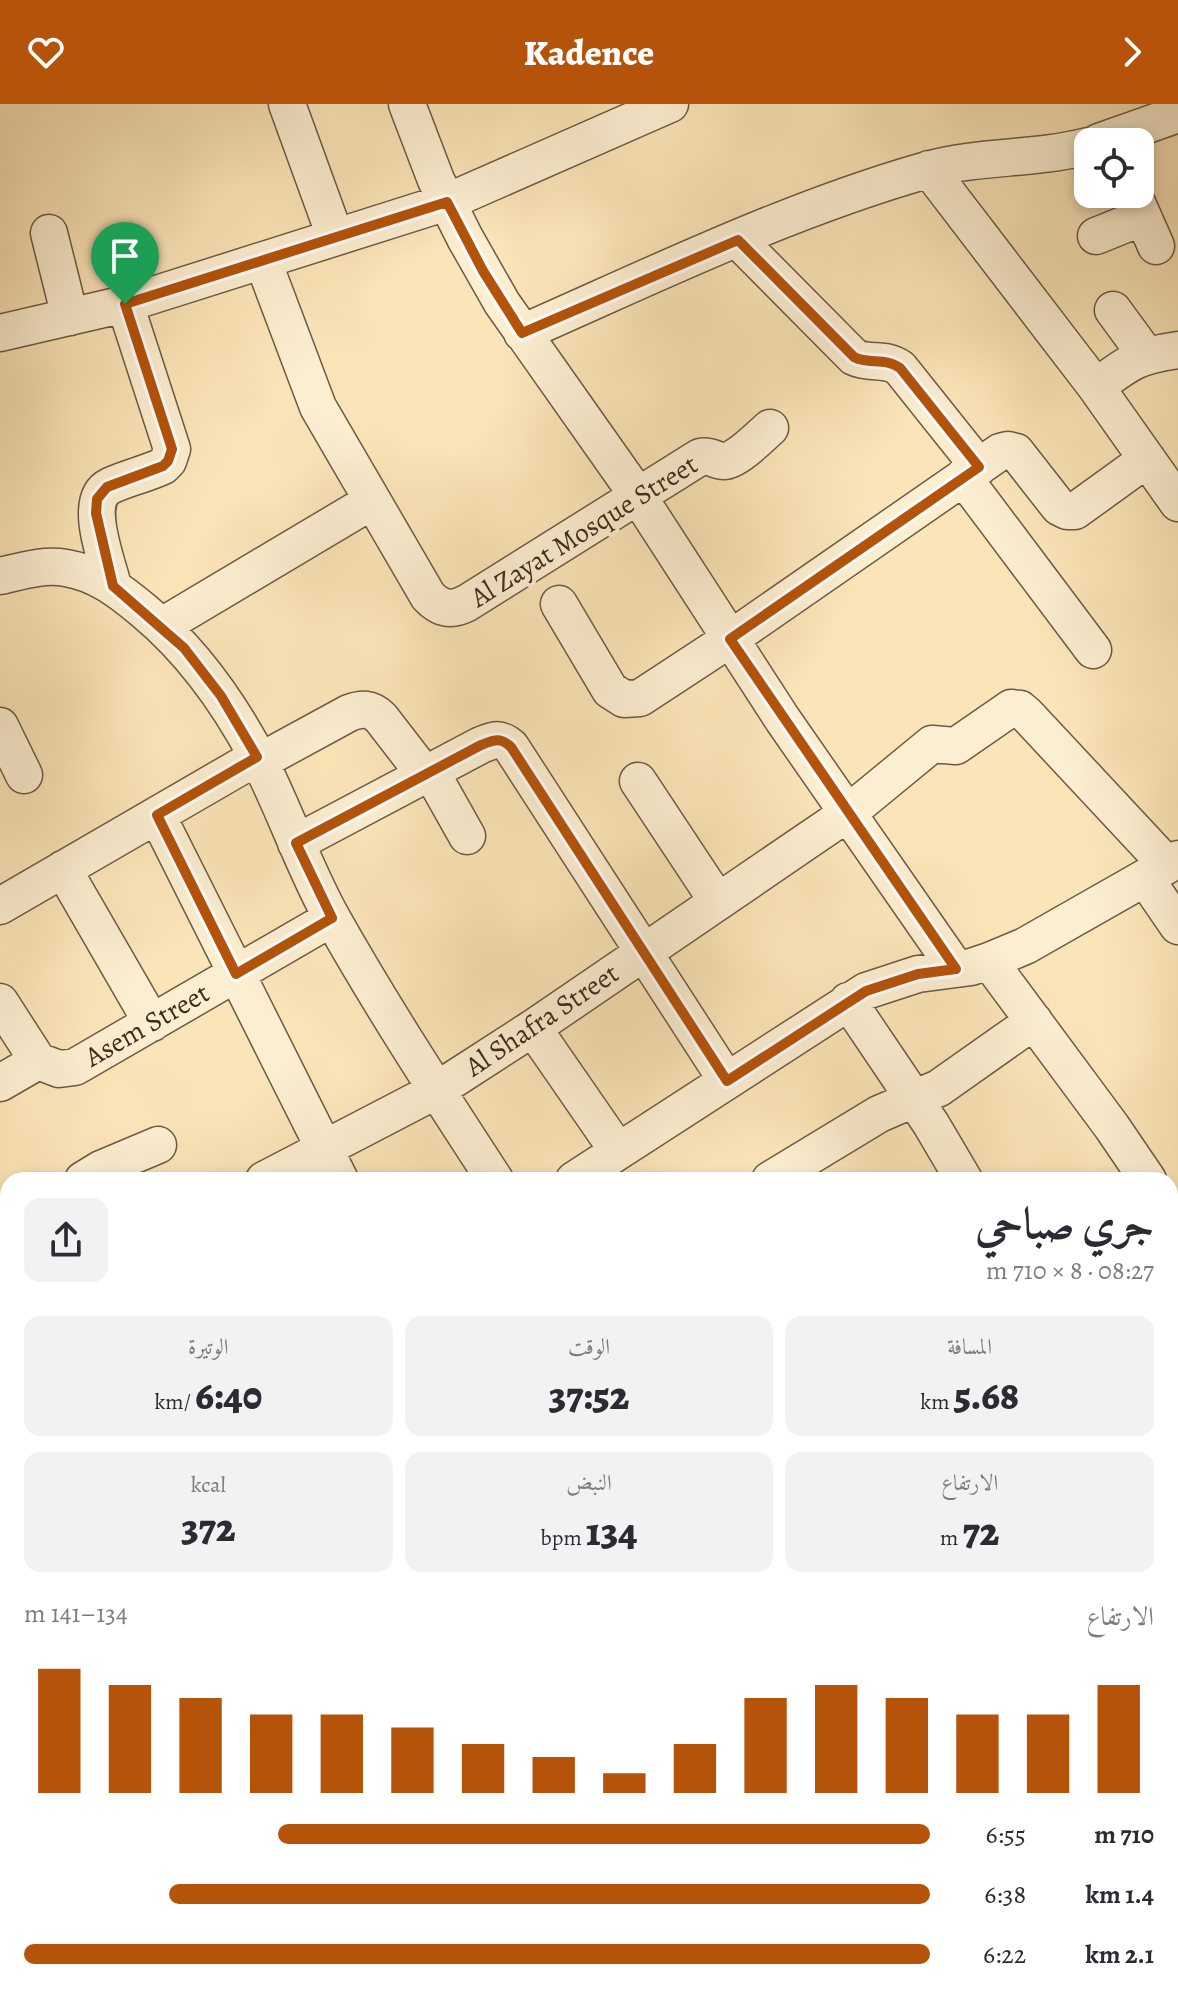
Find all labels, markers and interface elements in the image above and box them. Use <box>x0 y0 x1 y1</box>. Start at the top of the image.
text: Kadence <box>524 28 654 77</box>
icon: heart <box>24 30 68 74</box>
icon: forward <box>1110 30 1154 74</box>
map controls <box>1074 128 1154 208</box>
button: locate <box>1074 128 1154 208</box>
pin <box>91 222 159 304</box>
icon: arrive <box>103 234 147 278</box>
street label: Al Zayat Mosque Street <box>462 446 705 617</box>
street label: Al Shafra Street <box>457 955 626 1086</box>
street label: Asem Street <box>77 974 216 1076</box>
text: جري صباحي <box>975 1193 1154 1253</box>
button: share <box>24 1198 108 1282</box>
text: 08:27 · 8 × 710 m <box>986 1253 1154 1288</box>
text: الوتيرة <box>188 1332 229 1362</box>
text: الوقت <box>568 1332 610 1362</box>
text: المسافة <box>947 1332 992 1362</box>
text: 6:40 <box>195 1368 262 1423</box>
text: 37:52 <box>549 1368 629 1423</box>
text: 5.68 <box>954 1368 1019 1423</box>
text: /km <box>154 1387 195 1417</box>
text: km <box>920 1387 954 1417</box>
text: النبض <box>566 1468 612 1498</box>
text: الارتفاع <box>941 1468 998 1498</box>
text: kcal <box>191 1470 226 1500</box>
text: 372 <box>181 1500 235 1555</box>
text: 134 <box>586 1504 637 1559</box>
text: 72 <box>963 1504 999 1559</box>
text: bpm <box>541 1523 586 1553</box>
text: m <box>940 1523 963 1553</box>
text: 134–141 m <box>24 1596 128 1631</box>
text: الارتفاع <box>1087 1599 1154 1634</box>
text: 6:55 <box>985 1817 1026 1852</box>
text: 710 m <box>1094 1817 1154 1852</box>
text: 6:38 <box>984 1877 1026 1912</box>
text: 1.4 km <box>1086 1877 1154 1912</box>
text: 6:22 <box>983 1937 1026 1972</box>
text: 2.1 km <box>1085 1937 1154 1972</box>

